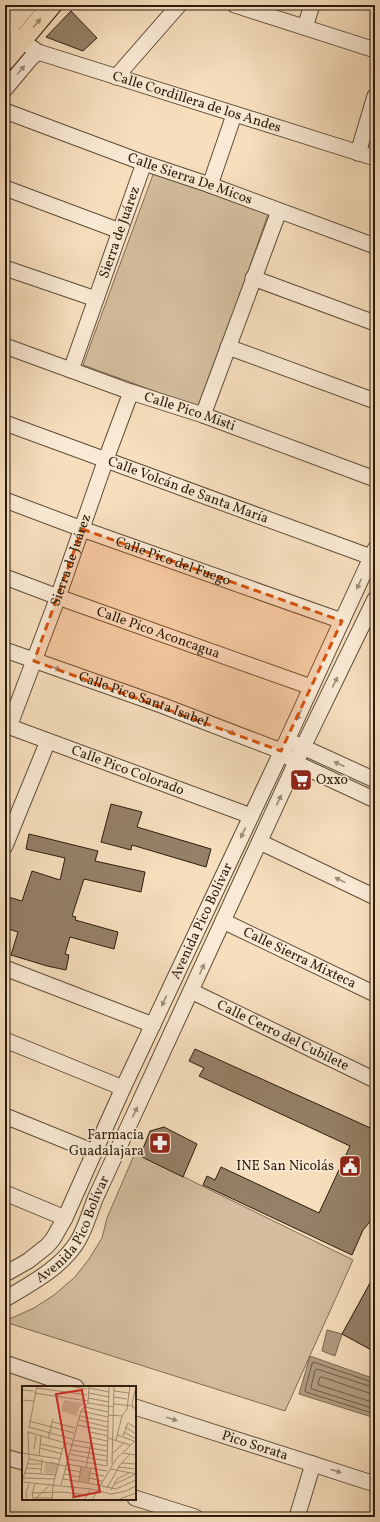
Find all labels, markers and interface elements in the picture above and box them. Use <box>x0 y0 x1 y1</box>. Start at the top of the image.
one-way arrow <box>32 18 41 28</box>
one-way arrow <box>17 65 26 75</box>
street label: Calle Cordillera de los Andes <box>110 67 284 137</box>
street label: Calle Sierra De Micos <box>125 148 255 209</box>
street label: Sierra de Juárez <box>95 184 145 281</box>
street label: Calle Pico Misti <box>142 387 238 436</box>
street label: Calle Volcán de Santa María <box>105 452 271 528</box>
street label: Sierra de Juárez <box>46 511 96 609</box>
street label: Calle Pico del Fuego <box>113 532 233 590</box>
one-way arrow <box>356 579 362 590</box>
street label: Calle Pico Aconcagua <box>94 602 223 663</box>
one-way arrow <box>49 665 61 671</box>
street label: Calle Pico Santa Isabel <box>76 667 211 732</box>
one-way arrow <box>332 676 338 688</box>
one-way arrow <box>295 709 302 721</box>
one-way arrow <box>224 729 236 735</box>
street label: Calle Pico Colorado <box>69 741 187 800</box>
one-way arrow <box>333 760 345 766</box>
supermarket icon: Oxxo <box>288 767 314 793</box>
place label: Oxxo <box>316 771 348 790</box>
one-way arrow <box>276 794 282 805</box>
one-way arrow <box>240 827 246 838</box>
street label: Avenida Pico Bolívar <box>166 859 237 982</box>
one-way arrow <box>334 877 345 883</box>
street label: Calle Sierra Mixteca <box>240 923 359 993</box>
one-way arrow <box>199 963 205 974</box>
one-way arrow <box>161 995 167 1007</box>
street label: Calle Cerro del Cubilete <box>214 995 352 1076</box>
one-way arrow <box>133 1106 139 1118</box>
place label: Farmacia Guadalajara <box>69 1126 144 1161</box>
pharmacy icon: Farmacia Guadalajara <box>147 1130 173 1156</box>
public building icon: INE San Nicolás <box>337 1153 363 1179</box>
place label: INE San Nicolás <box>236 1157 334 1176</box>
street label: Avenida Pico Bolívar <box>32 1172 114 1288</box>
inset map <box>22 1386 136 1500</box>
one-way arrow <box>166 1416 178 1422</box>
street label: Pico Sorata <box>219 1426 291 1465</box>
one-way arrow <box>330 1469 342 1475</box>

